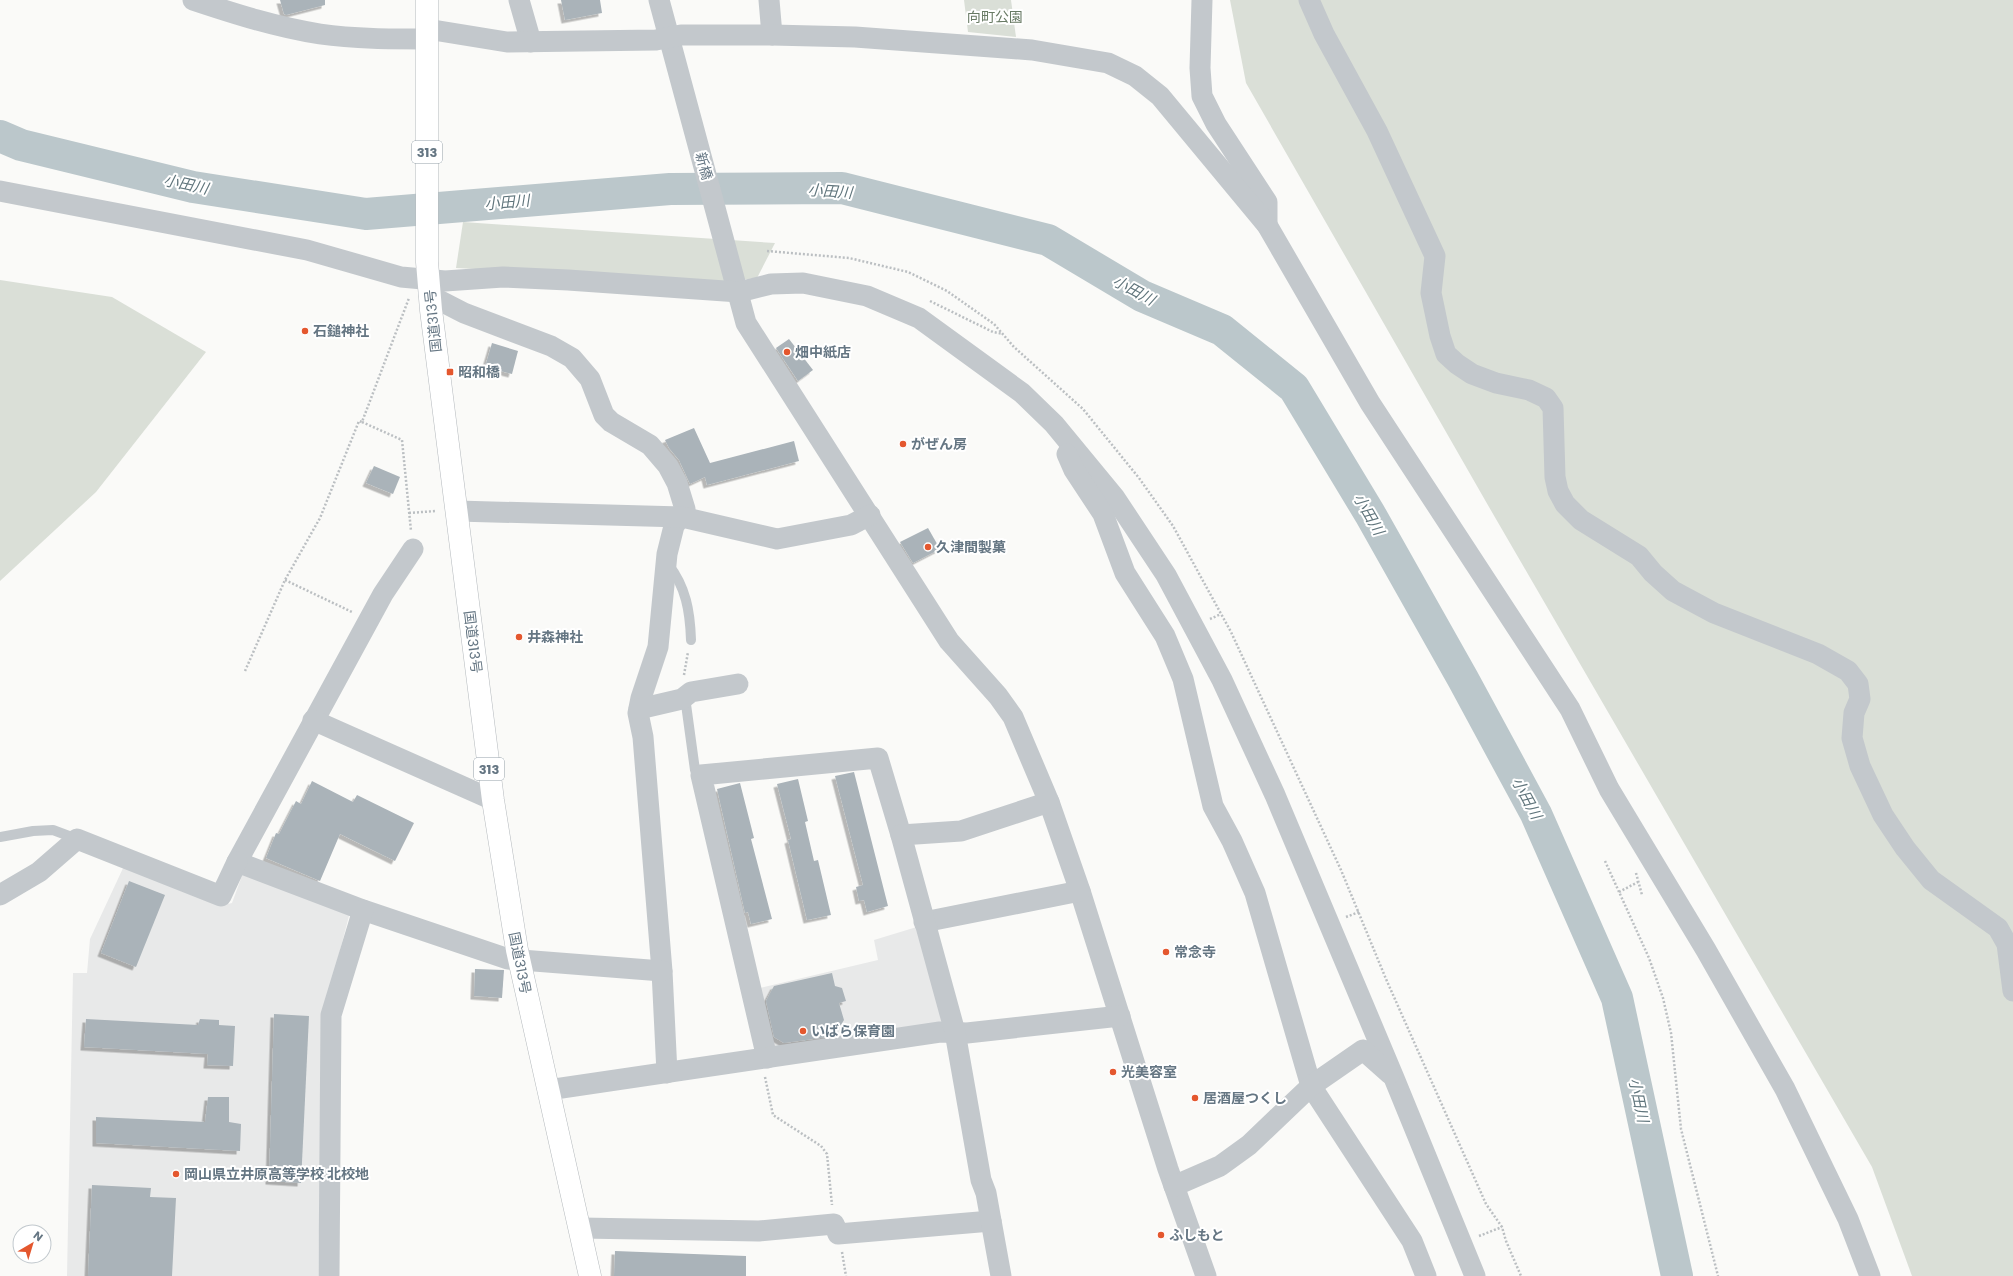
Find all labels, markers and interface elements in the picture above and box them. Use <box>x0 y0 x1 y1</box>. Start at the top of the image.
park label: 向町公園 <box>967 7 1023 27</box>
road number: 313 <box>412 141 442 163</box>
street label: 新橋 <box>691 150 717 182</box>
water label: 小田川 <box>162 169 212 199</box>
water label: 小田川 <box>807 179 855 203</box>
water label: 小田川 <box>484 189 532 214</box>
water label: 小田川 <box>1109 270 1161 311</box>
street label: 国道313号 <box>420 289 446 353</box>
place label: 石鎚神社 <box>313 321 369 341</box>
marker: 石鎚神社 <box>300 326 310 336</box>
place label: 畑中紙店 <box>795 342 851 362</box>
marker: 畑中紙店 <box>782 347 792 357</box>
place label: 昭和橋 <box>458 362 500 382</box>
marker: 昭和橋 <box>445 367 455 377</box>
place label: がぜん房 <box>911 434 967 454</box>
marker: がぜん房 <box>898 439 908 449</box>
water label: 小田川 <box>1349 489 1390 540</box>
place label: 久津間製菓 <box>936 537 1006 557</box>
marker: 久津間製菓 <box>923 542 933 552</box>
street label: 国道313号 <box>459 610 487 674</box>
place label: 井森神社 <box>527 627 583 647</box>
marker: 井森神社 <box>514 632 524 642</box>
road number: 313 <box>474 758 504 780</box>
water label: 小田川 <box>1507 773 1548 825</box>
street label: 国道313号 <box>504 930 536 996</box>
place label: 常念寺 <box>1174 942 1216 962</box>
marker: 常念寺 <box>1161 947 1171 957</box>
place label: いばら保育園 <box>811 1021 895 1041</box>
marker: いばら保育園 <box>798 1026 808 1036</box>
place label: 光美容室 <box>1121 1062 1177 1082</box>
marker: 光美容室 <box>1108 1067 1118 1077</box>
water label: 小田川 <box>1624 1076 1654 1126</box>
place label: 居酒屋つくし <box>1203 1088 1287 1108</box>
marker: 居酒屋つくし <box>1190 1093 1200 1103</box>
place label: 岡山県立井原高等学校 北校地 <box>184 1164 369 1184</box>
marker: 岡山県立井原高等学校 北校地 <box>171 1169 181 1179</box>
north arrow <box>12 1224 52 1264</box>
place label: ふしもと <box>1169 1225 1225 1245</box>
text: N <box>30 1227 46 1245</box>
marker: ふしもと <box>1156 1230 1166 1240</box>

